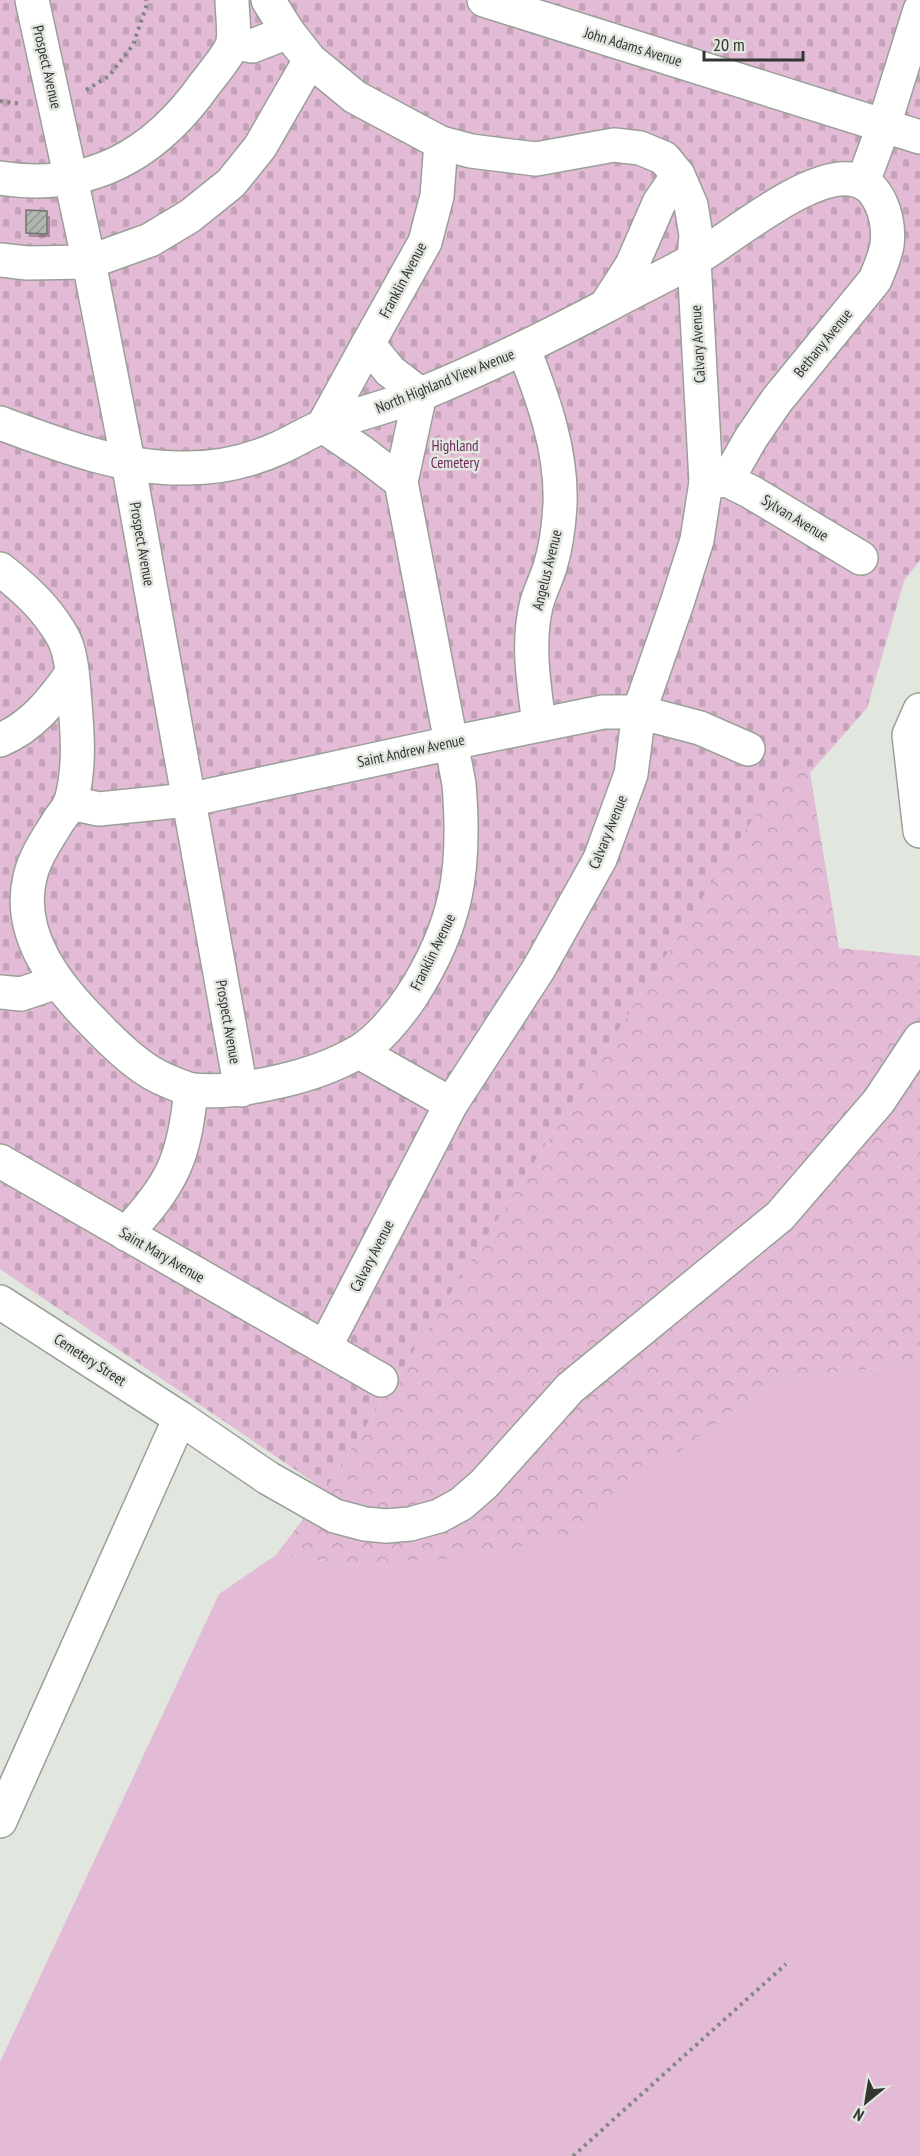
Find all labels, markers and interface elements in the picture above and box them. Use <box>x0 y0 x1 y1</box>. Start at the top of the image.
street label: John Adams Avenue <box>581 22 684 70</box>
street label: Prospect Avenue <box>29 23 66 110</box>
scale bar <box>704 24 803 62</box>
text: 20 m <box>713 33 745 56</box>
street label: Franklin Avenue <box>375 239 430 321</box>
street label: Calvary Avenue <box>686 305 709 383</box>
street label: Bethany Avenue <box>789 305 856 381</box>
street label: North Highland View Avenue <box>373 344 517 417</box>
park label: Highland Cemetery <box>431 436 480 472</box>
street label: Sylvan Avenue <box>758 490 832 545</box>
street label: Prospect Avenue <box>126 501 159 587</box>
street label: Angelus Avenue <box>527 528 566 612</box>
street label: Saint Andrew Avenue <box>356 730 466 771</box>
street label: Calvary Avenue <box>584 792 631 872</box>
street label: Franklin Avenue <box>406 910 459 993</box>
street label: Prospect Avenue <box>212 979 245 1065</box>
street label: Calvary Avenue <box>345 1217 398 1295</box>
street label: Saint Mary Avenue <box>116 1223 208 1287</box>
street label: Cemetery Street <box>51 1329 130 1390</box>
north arrow <box>836 2072 896 2132</box>
text: N <box>850 2104 867 2126</box>

